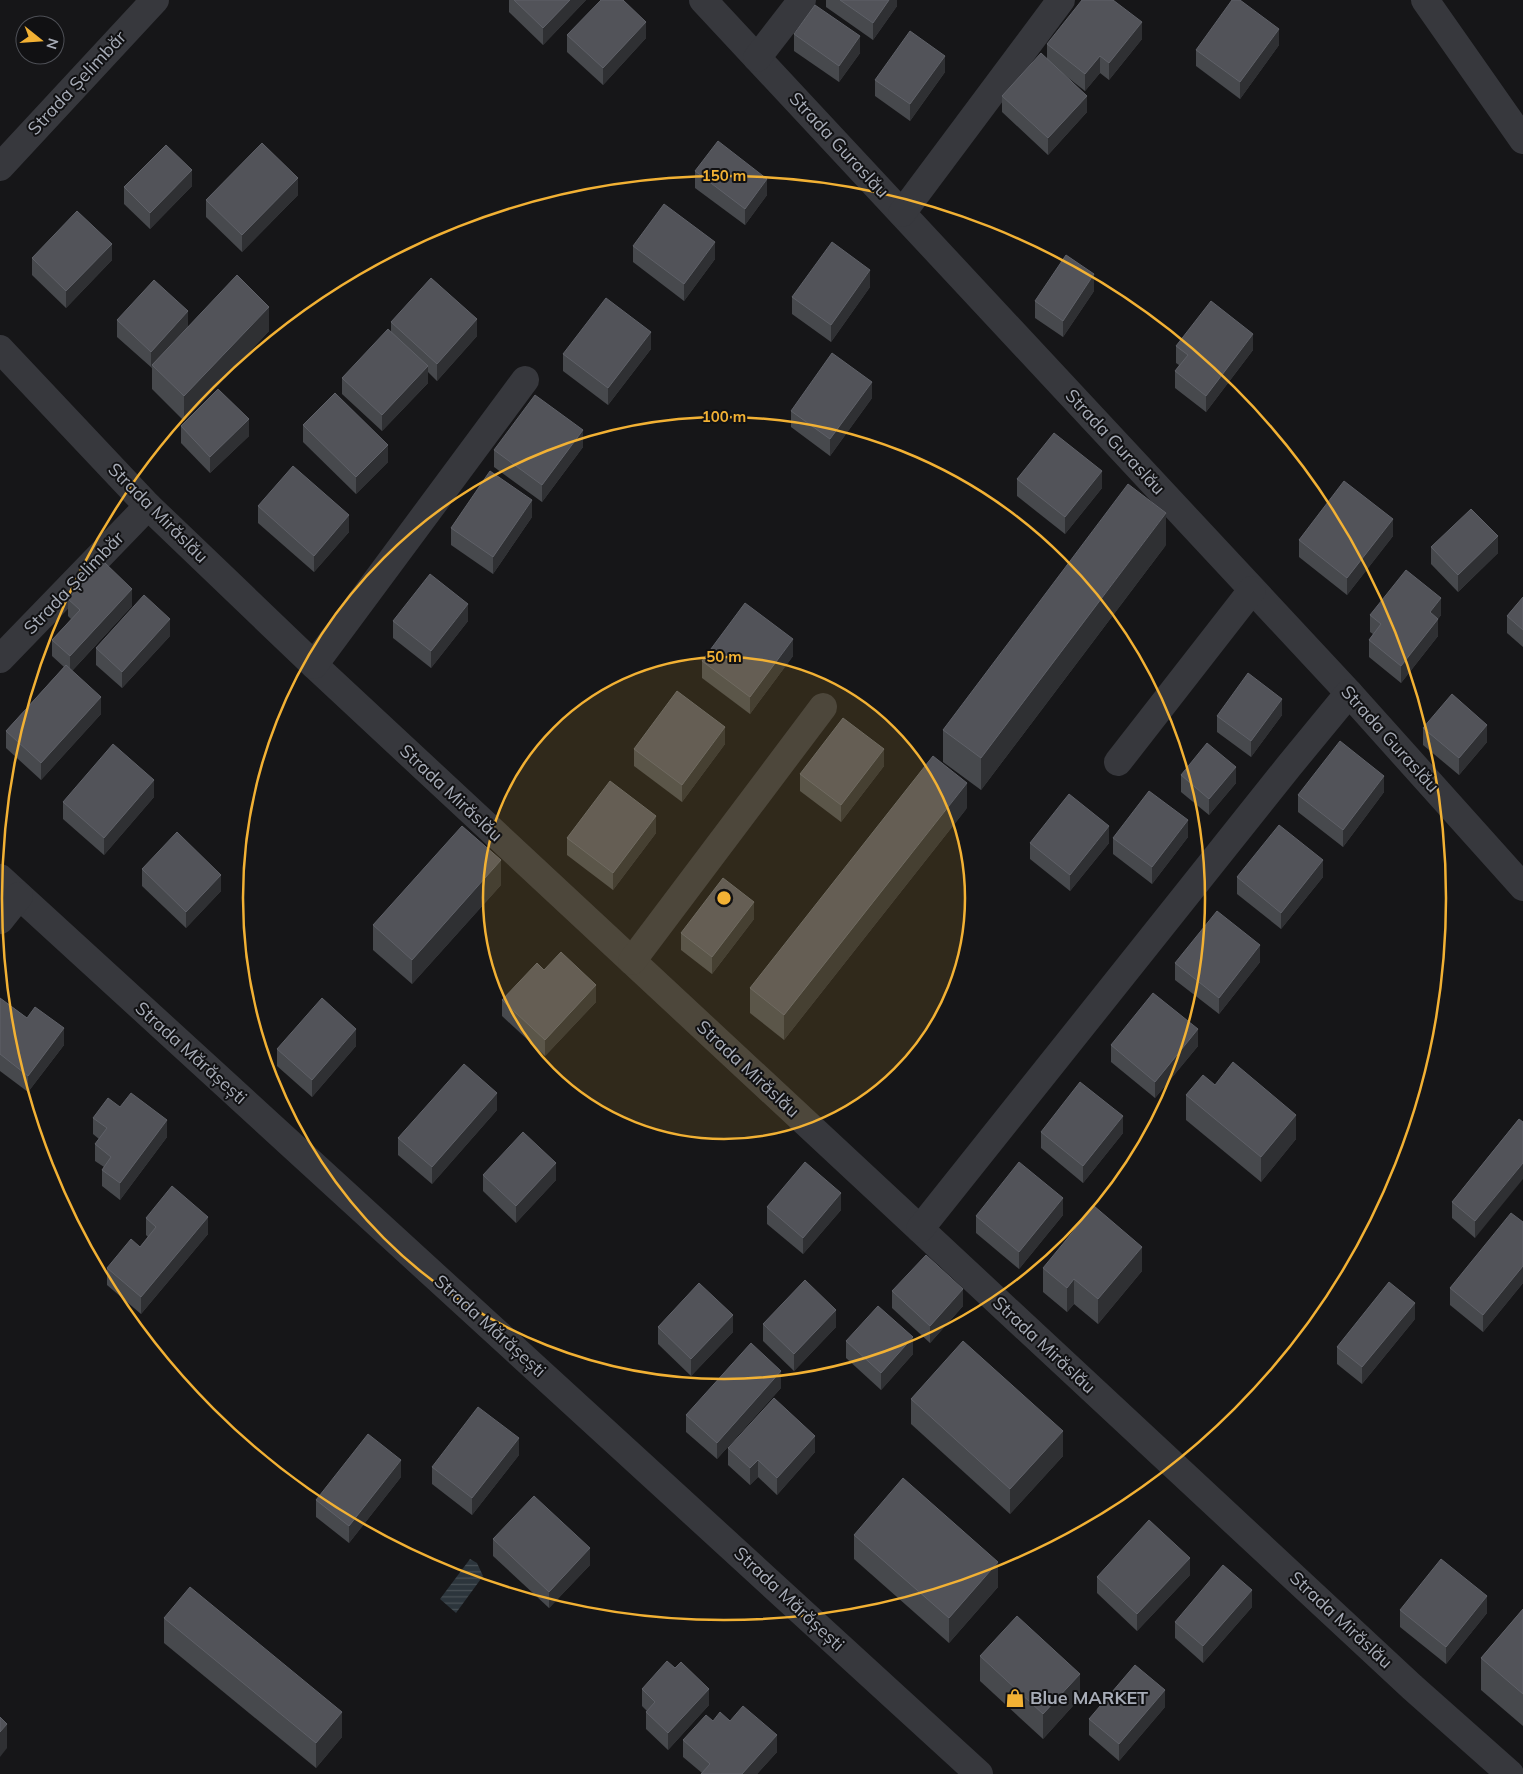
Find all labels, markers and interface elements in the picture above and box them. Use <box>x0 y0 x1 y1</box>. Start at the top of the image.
north arrow <box>15 15 65 65</box>
street label: Strada Șelimbăr <box>22 25 131 140</box>
text: N <box>42 36 63 51</box>
street label: Strada Guraslău <box>785 87 894 202</box>
text: 150 m <box>702 166 746 185</box>
street label: Strada Guraslău <box>1061 384 1170 499</box>
text: 100 m <box>702 407 746 426</box>
street label: Strada Mirăslău <box>103 458 213 568</box>
street label: Strada Șelimbăr <box>19 526 129 639</box>
text: 50 m <box>706 647 742 666</box>
street label: Strada Guraslău <box>1336 680 1444 797</box>
street label: Strada Mirăslău <box>395 739 508 846</box>
centre of rings <box>715 889 733 907</box>
street label: Strada Mărășești <box>131 996 252 1109</box>
street label: Strada Mirăslău <box>692 1015 805 1122</box>
street label: Strada Mărășești <box>430 1269 551 1382</box>
street label: Strada Mirăslău <box>988 1291 1101 1398</box>
street label: Strada Mărășești <box>729 1542 849 1656</box>
street label: Strada Mirăslău <box>1285 1566 1398 1673</box>
place label: Blue MARKET <box>1030 1686 1148 1709</box>
shop icon: Blue MARKET <box>1004 1687 1026 1709</box>

